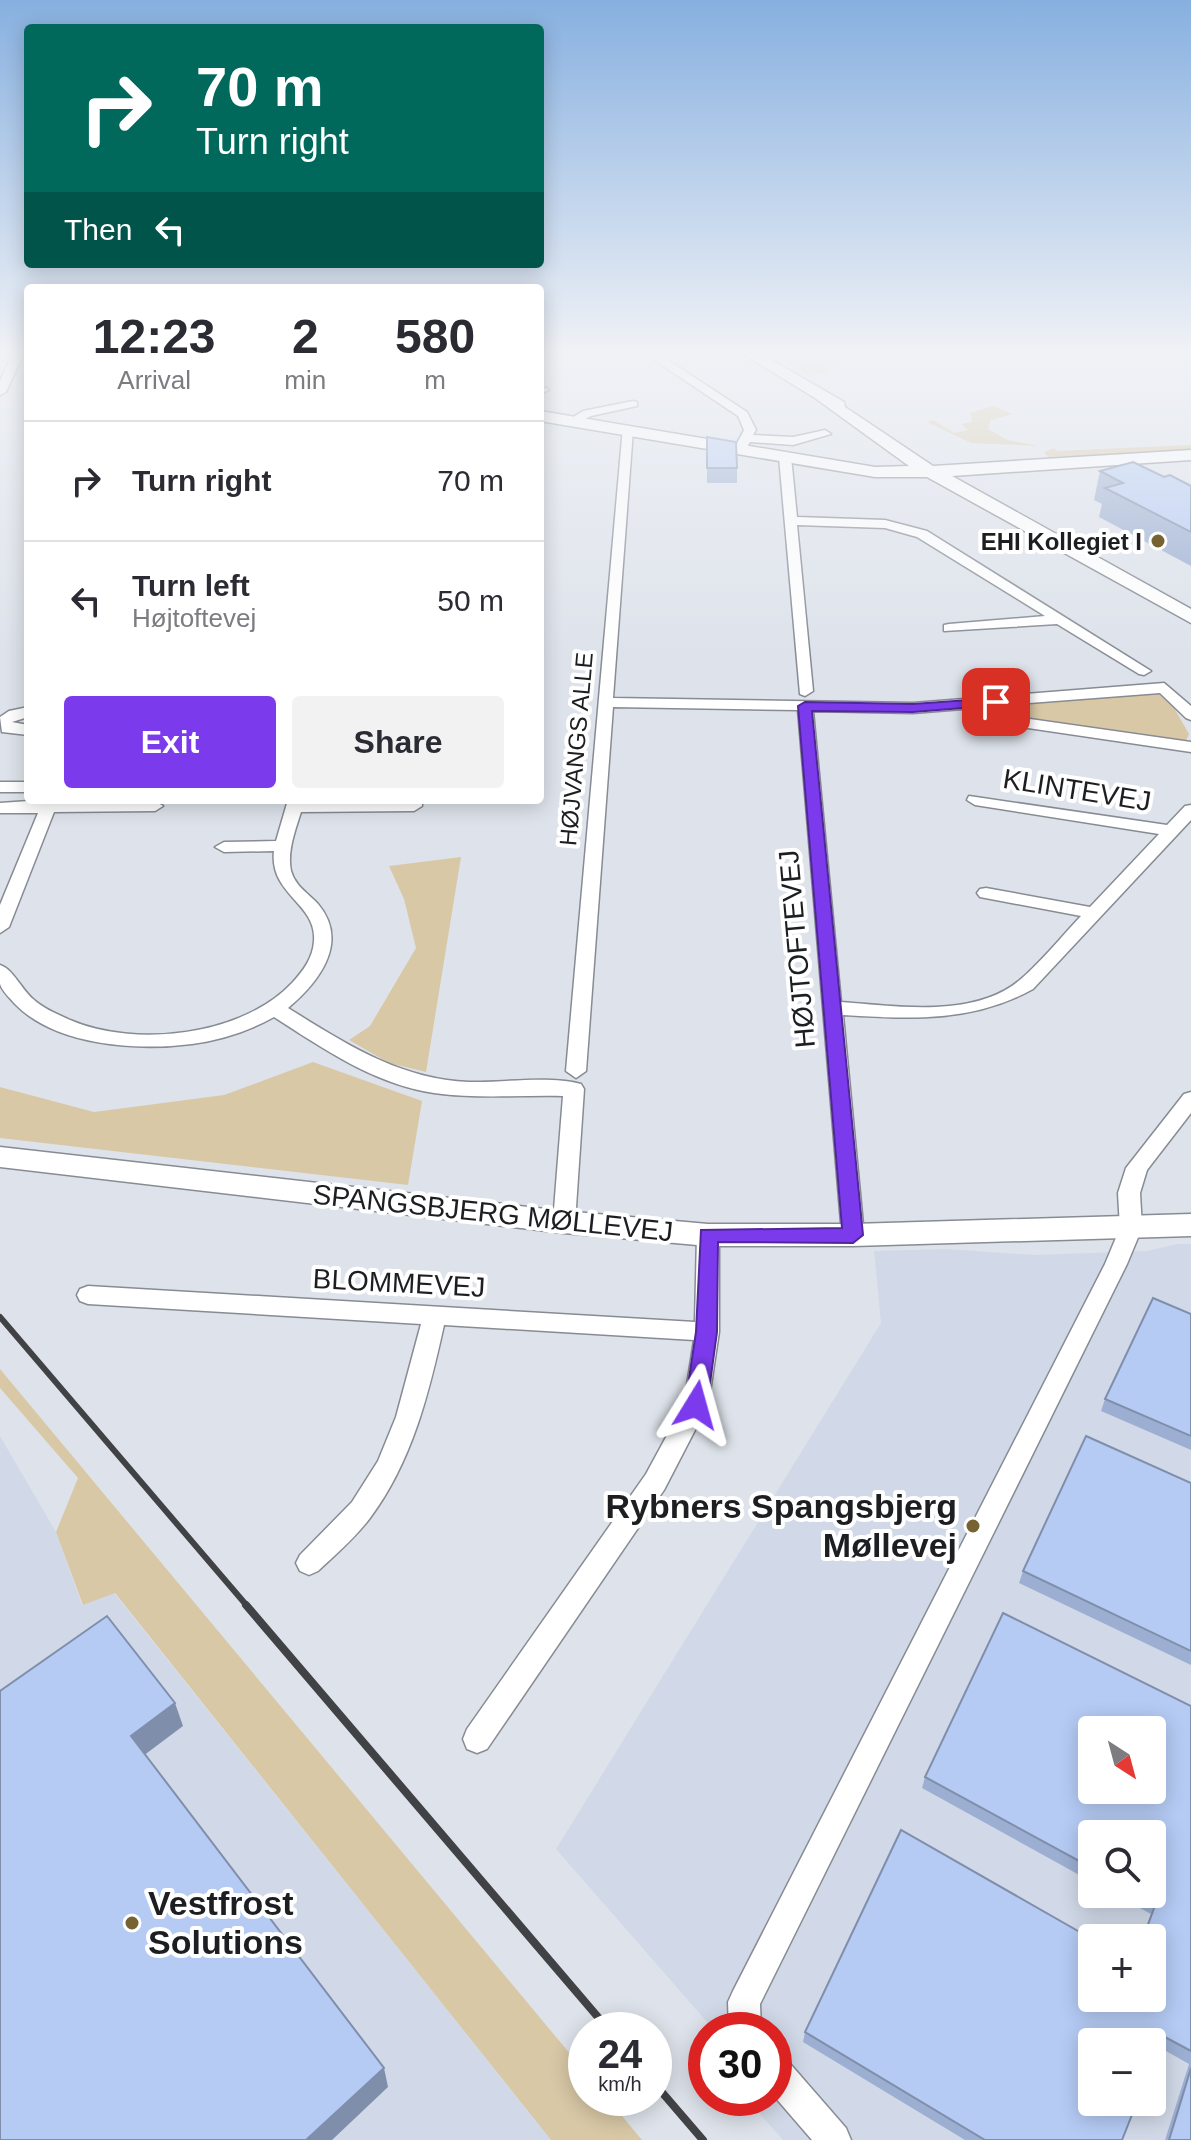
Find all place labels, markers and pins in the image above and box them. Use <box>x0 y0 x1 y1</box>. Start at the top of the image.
place label: EHI Kollegiet I <box>981 528 1142 555</box>
marker: EHI Kollegiet I <box>1149 532 1167 550</box>
pin <box>962 668 1030 736</box>
place label: Rybners Spangsbjerg Møllevej <box>606 1487 957 1564</box>
marker: Rybners Spangsbjerg Møllevej <box>964 1517 982 1535</box>
place label: Vestfrost Solutions <box>148 1884 303 1961</box>
marker: Vestfrost Solutions <box>123 1914 141 1932</box>

